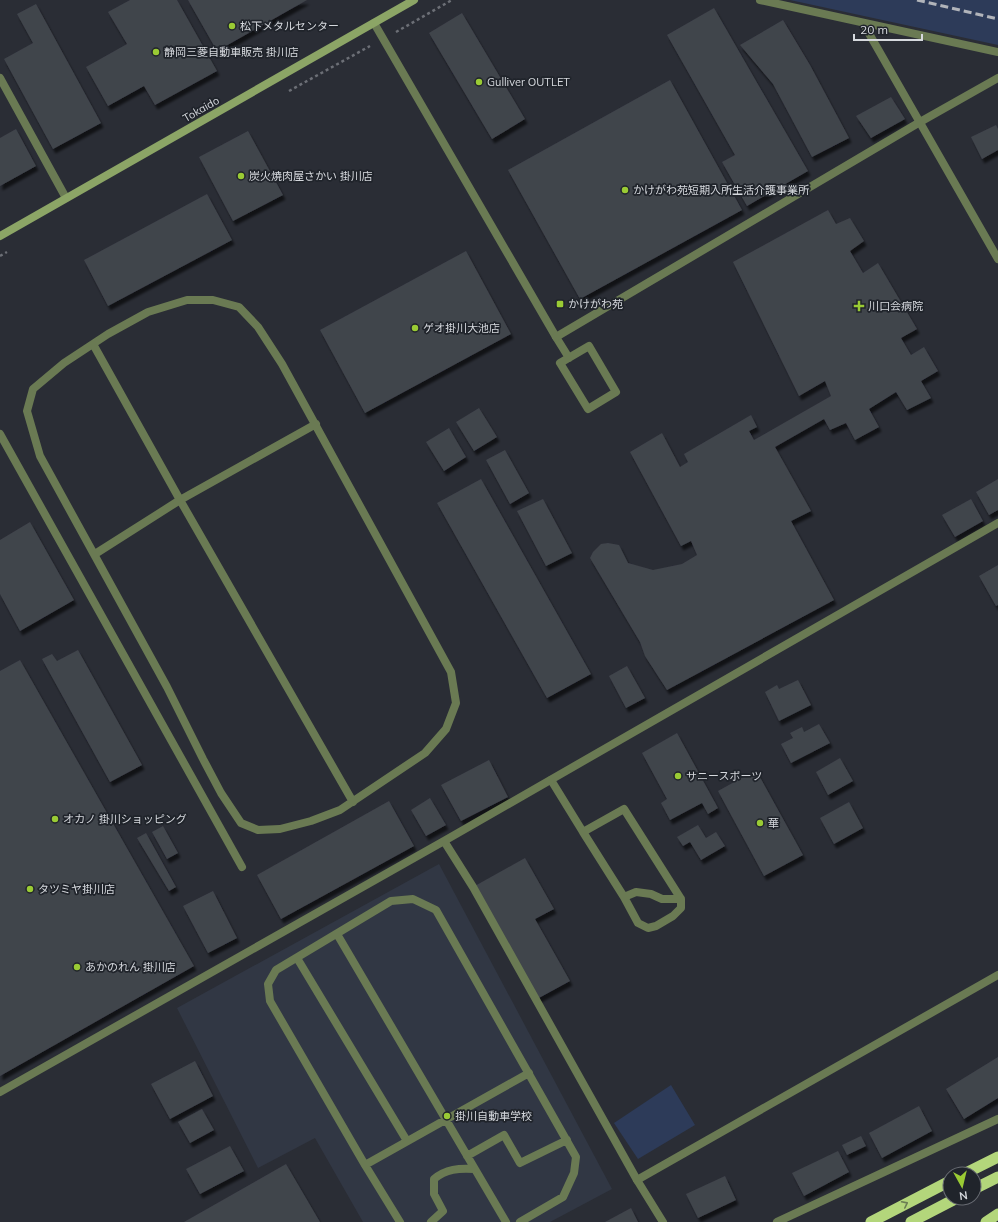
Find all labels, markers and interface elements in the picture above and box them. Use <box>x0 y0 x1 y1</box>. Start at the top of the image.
scale bar <box>854 16 922 42</box>
place label: 松下メタルセンター <box>240 19 339 33</box>
marker: 松下メタルセンター <box>227 21 237 31</box>
text: 20 m <box>860 22 888 37</box>
place label: 静岡三菱自動車販売 掛川店 <box>164 45 299 59</box>
marker: 静岡三菱自動車販売 掛川店 <box>151 47 161 57</box>
place label: Gulliver OUTLET <box>487 75 570 89</box>
marker: Gulliver OUTLET <box>474 77 484 87</box>
street label: Tokaido <box>180 93 222 125</box>
place label: 炭火焼肉屋さかい 掛川店 <box>249 169 373 183</box>
marker: 炭火焼肉屋さかい 掛川店 <box>236 171 246 181</box>
place label: かけがわ苑短期入所生活介護事業所 <box>633 183 810 197</box>
marker: かけがわ苑短期入所生活介護事業所 <box>620 185 630 195</box>
place label: かけがわ苑 <box>568 297 623 311</box>
marker: かけがわ苑 <box>555 299 565 309</box>
place label: 川口会病院 <box>868 299 923 313</box>
marker: 川口会病院 <box>853 300 865 312</box>
place label: ゲオ掛川大池店 <box>423 321 500 335</box>
marker: ゲオ掛川大池店 <box>410 323 420 333</box>
place label: サニースポーツ <box>686 769 762 783</box>
marker: サニースポーツ <box>673 771 683 781</box>
place label: オカノ 掛川ショッピング <box>63 812 187 826</box>
marker: オカノ 掛川ショッピング <box>50 814 60 824</box>
place label: 華 <box>768 816 779 830</box>
marker: 華 <box>755 818 765 828</box>
place label: タツミヤ掛川店 <box>38 882 115 896</box>
marker: タツミヤ掛川店 <box>25 884 35 894</box>
place label: あかのれん 掛川店 <box>85 960 176 974</box>
marker: あかのれん 掛川店 <box>72 962 82 972</box>
place label: 掛川自動車学校 <box>455 1109 532 1123</box>
marker: 掛川自動車学校 <box>442 1111 452 1121</box>
north arrow <box>942 1166 982 1206</box>
text: N <box>958 1188 968 1203</box>
one-way arrow <box>901 1201 909 1209</box>

